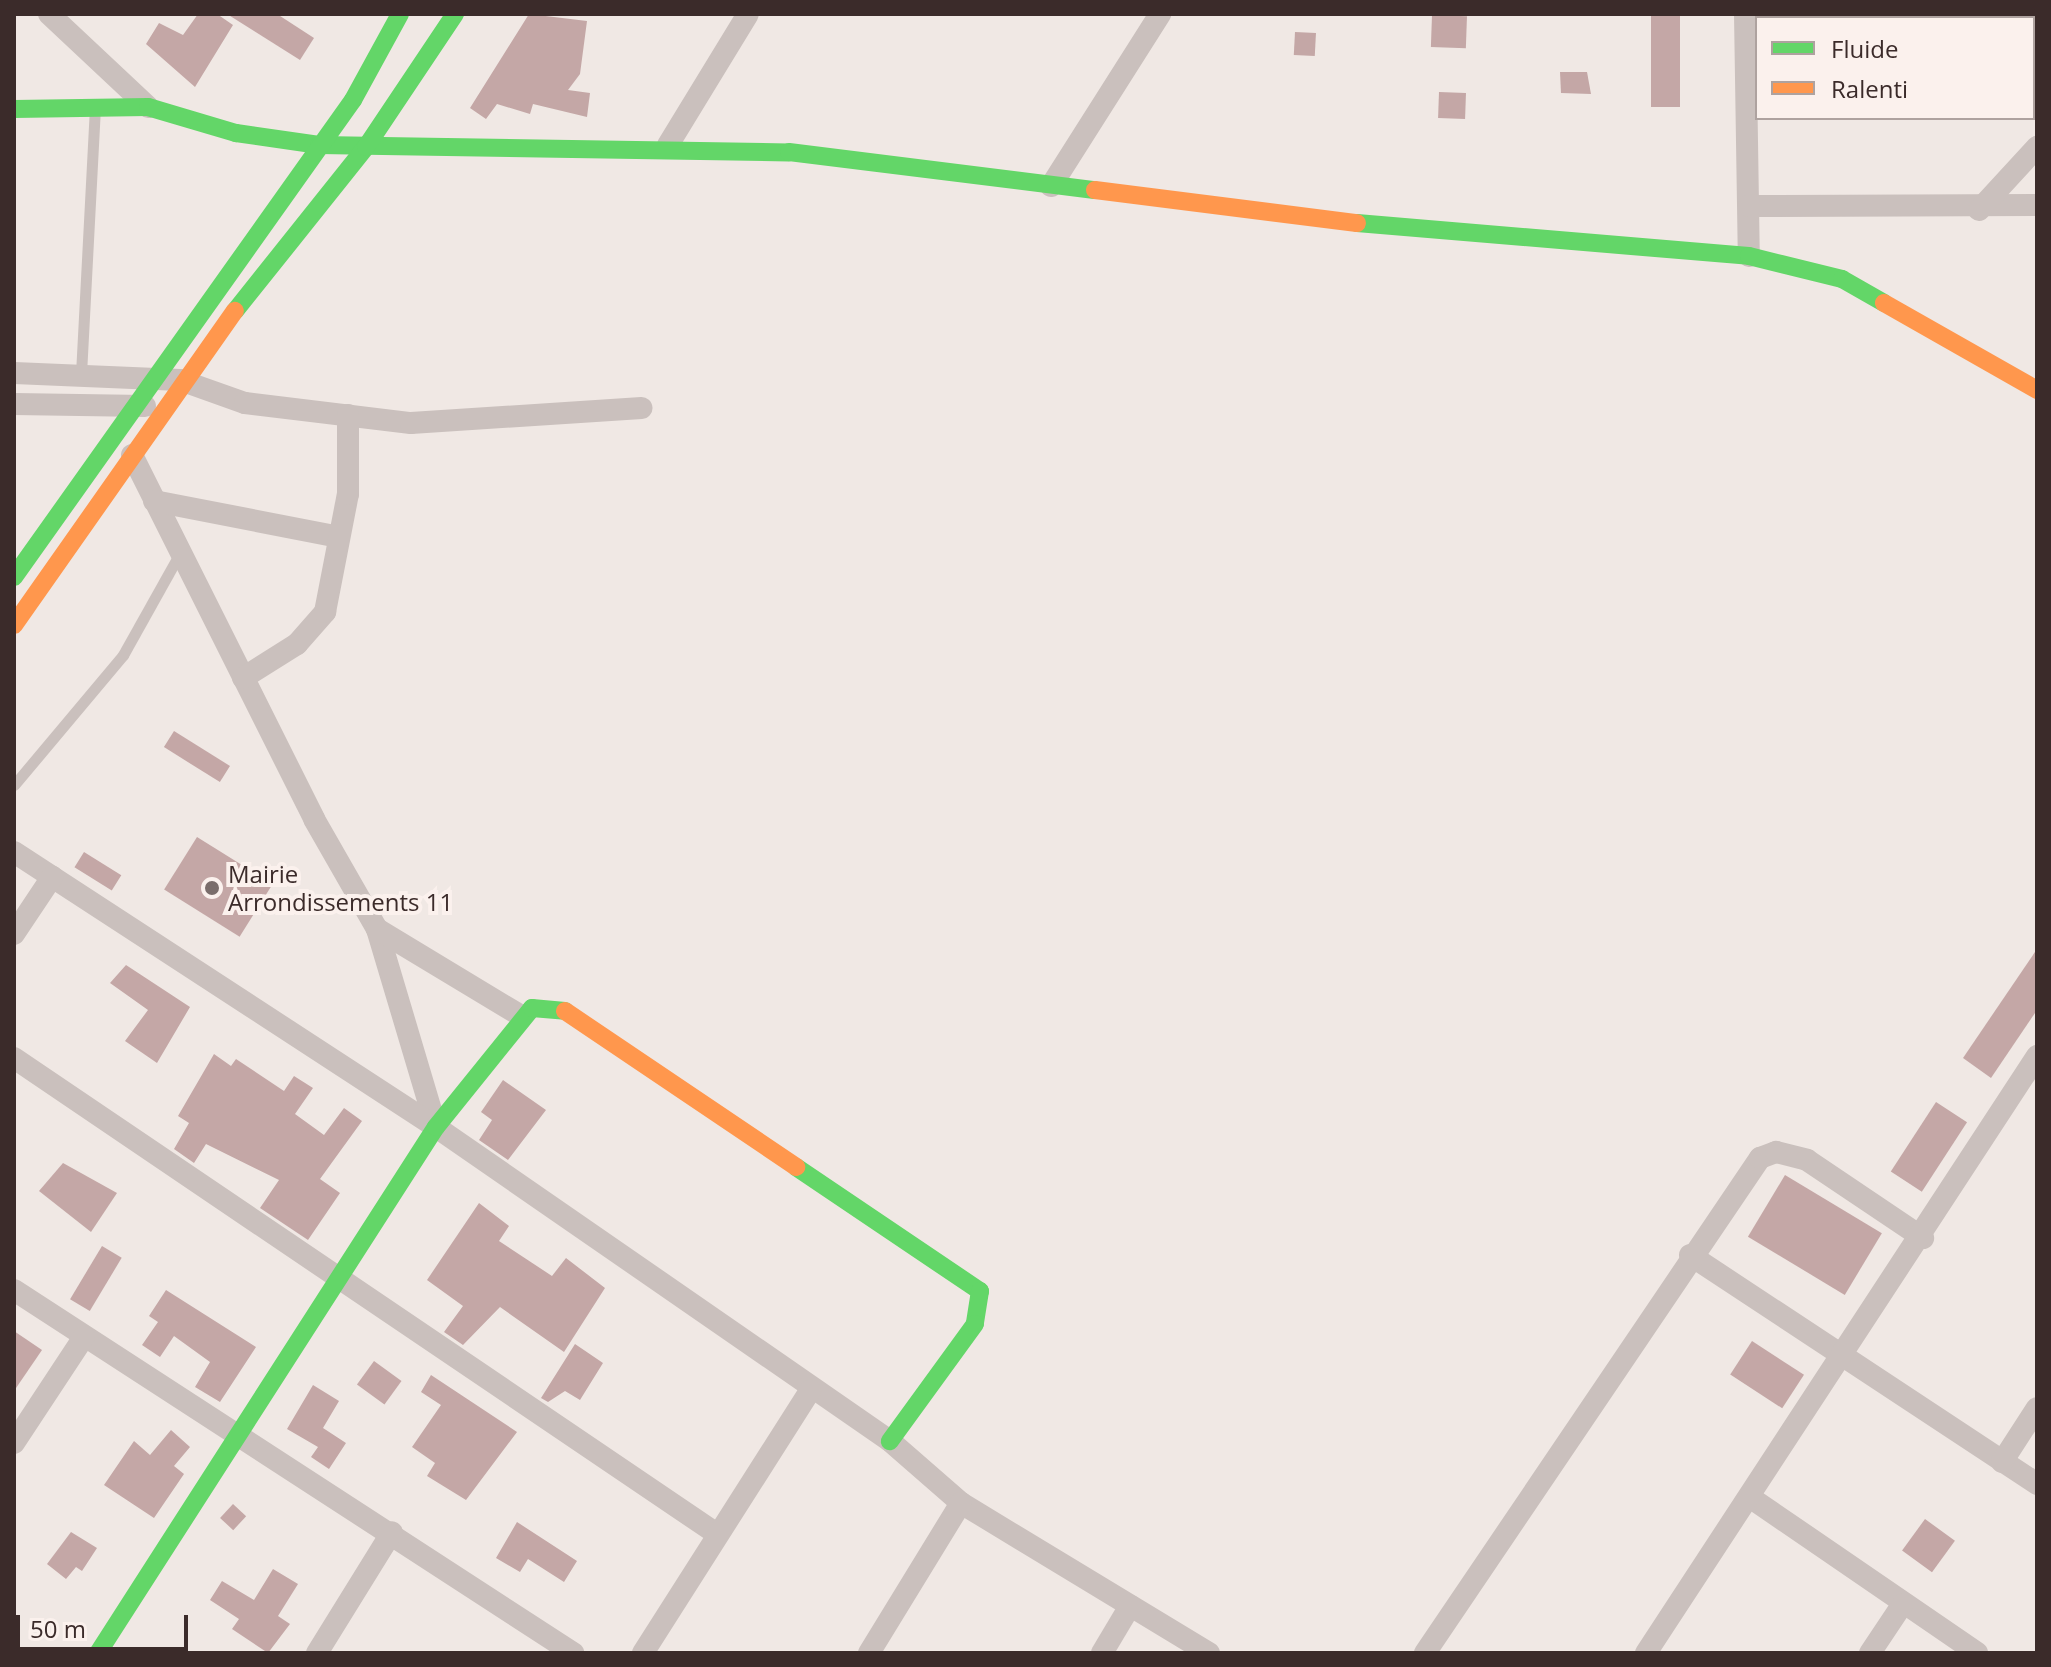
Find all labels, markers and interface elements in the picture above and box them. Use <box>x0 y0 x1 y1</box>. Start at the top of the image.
legend <box>1755 16 2035 120</box>
text: Fluide <box>1831 32 1898 65</box>
text: Ralenti <box>1831 72 1908 105</box>
place label: Mairie Arrondissements 11 <box>228 860 453 916</box>
marker: Mairie Arrondissements 11 <box>203 879 221 897</box>
scale bar <box>20 1599 192 1649</box>
text: 50 m <box>30 1612 86 1645</box>

